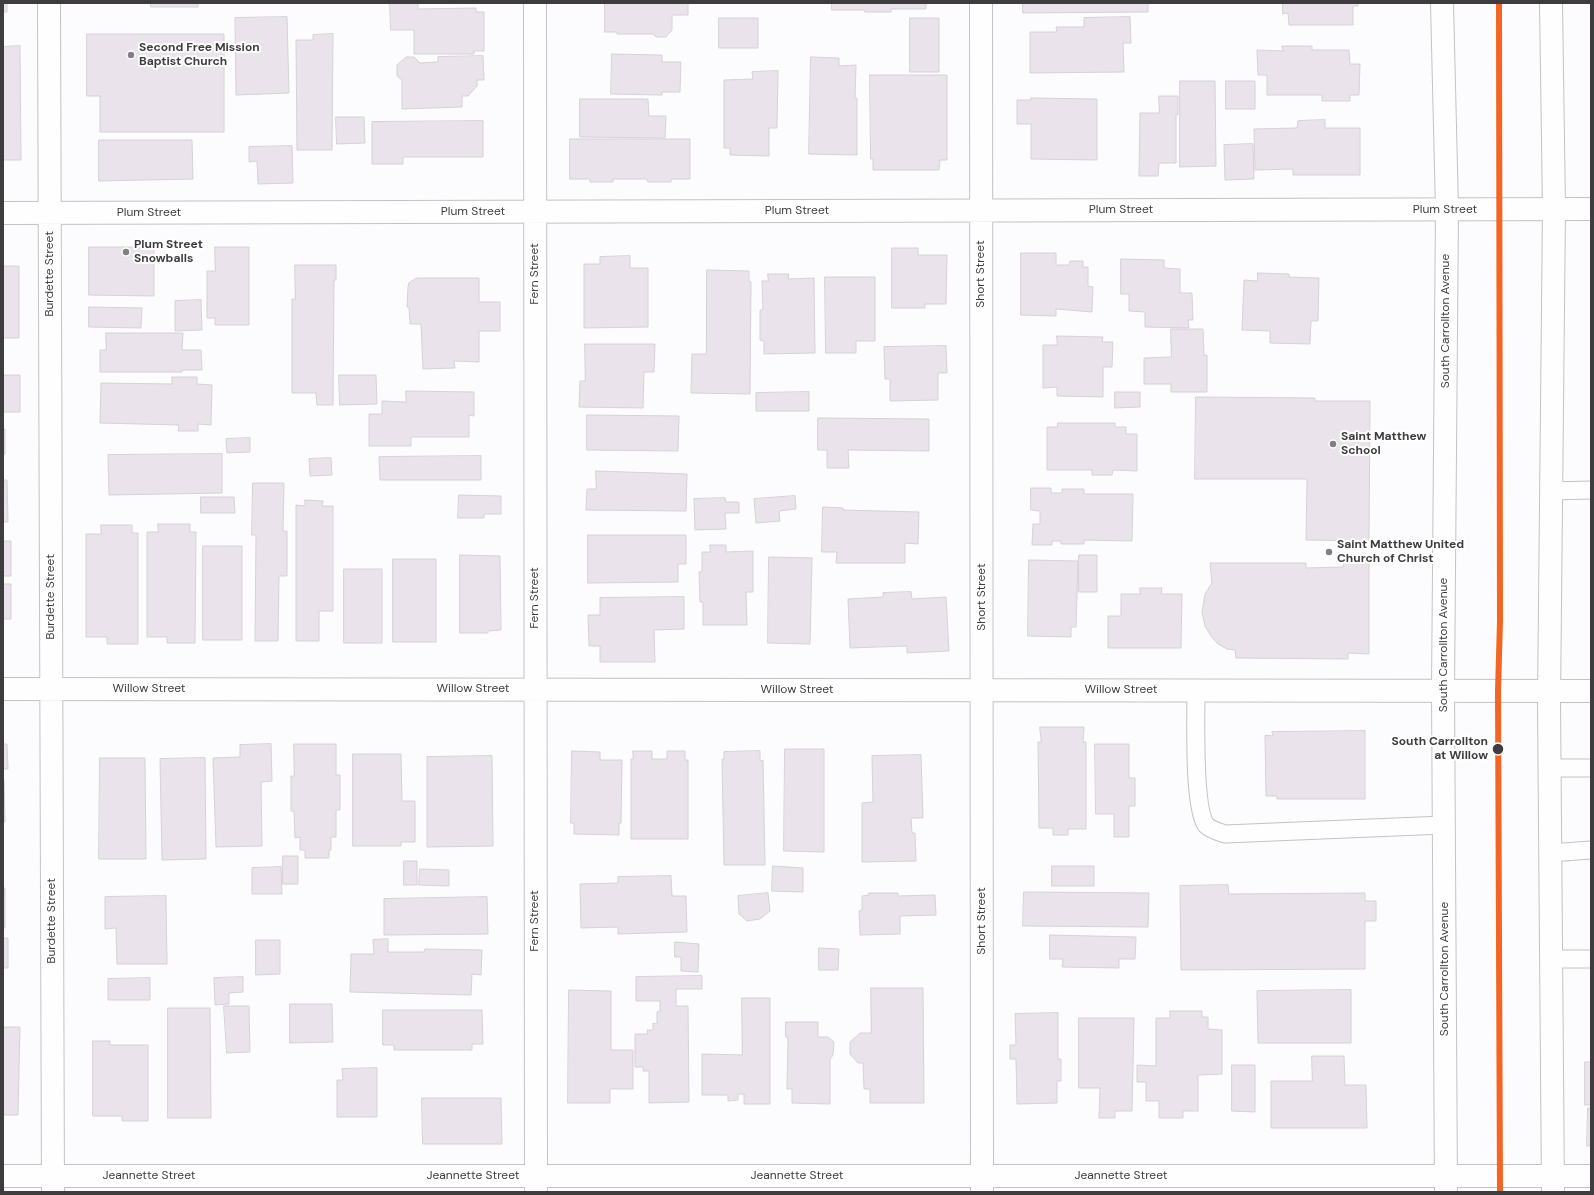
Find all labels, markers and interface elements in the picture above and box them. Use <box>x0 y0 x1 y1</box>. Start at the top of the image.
place label: Second Free Mission Baptist Church <box>139 41 260 69</box>
marker: Second Free Mission Baptist Church <box>126 50 136 60</box>
street label: Plum Street <box>1089 203 1153 217</box>
street label: Plum Street <box>1413 203 1477 217</box>
street label: Plum Street <box>765 204 829 218</box>
street label: Plum Street <box>441 205 505 219</box>
street label: Plum Street <box>117 206 181 220</box>
street label: Burdette Street <box>43 231 57 317</box>
place label: Plum Street Snowballs <box>134 238 203 266</box>
street label: Short Street <box>974 240 988 308</box>
street label: Fern Street <box>528 243 542 305</box>
marker: Plum Street Snowballs <box>121 247 131 257</box>
street label: South Carrollton Avenue <box>1439 254 1453 388</box>
place label: Saint Matthew School <box>1341 430 1426 458</box>
marker: Saint Matthew School <box>1328 439 1338 449</box>
place label: Saint Matthew United Church of Christ <box>1337 538 1464 566</box>
marker: Saint Matthew United Church of Christ <box>1324 547 1334 557</box>
street label: Burdette Street <box>44 554 58 640</box>
street label: Short Street <box>975 563 989 631</box>
street label: Fern Street <box>528 567 542 629</box>
street label: South Carrollton Avenue <box>1437 578 1451 712</box>
street label: Willow Street <box>112 682 186 696</box>
street label: Willow Street <box>436 682 510 696</box>
street label: Willow Street <box>760 683 834 697</box>
street label: Willow Street <box>1084 683 1158 697</box>
place label: South Carrollton at Willow <box>1392 735 1488 763</box>
marker: South Carrollton at Willow <box>1491 742 1505 756</box>
street label: Burdette Street <box>45 878 59 964</box>
street label: Short Street <box>975 887 989 955</box>
street label: Fern Street <box>528 890 542 952</box>
street label: South Carrollton Avenue <box>1438 902 1452 1036</box>
street label: Jeannette Street <box>103 1169 195 1183</box>
street label: Jeannette Street <box>427 1169 519 1183</box>
street label: Jeannette Street <box>751 1169 843 1183</box>
street label: Jeannette Street <box>1075 1169 1167 1183</box>

